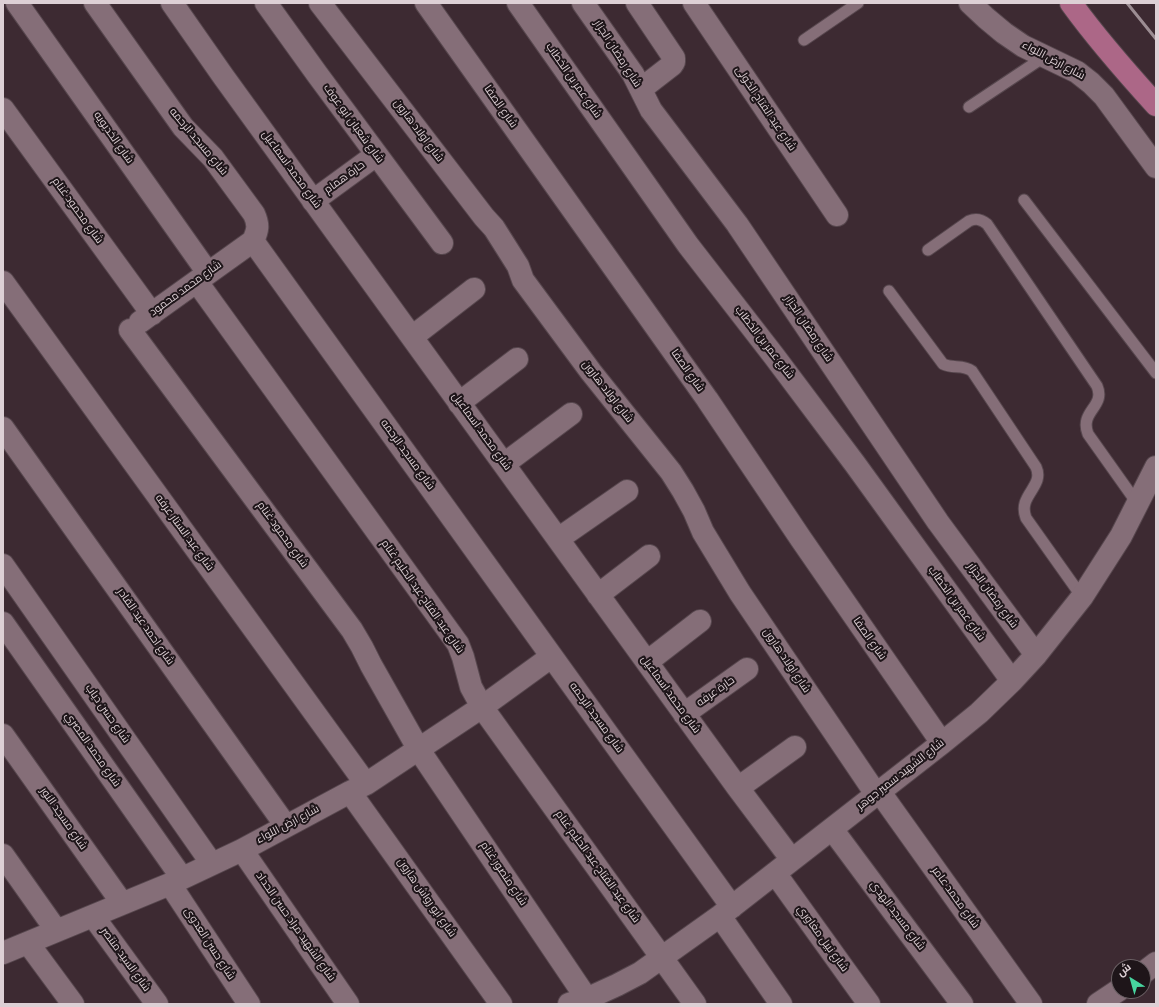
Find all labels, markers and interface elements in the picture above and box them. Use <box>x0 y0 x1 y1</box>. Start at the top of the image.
street label: شارع رمضان الجزار <box>590 18 644 90</box>
street label: شارع ارض اللواء <box>1019 39 1087 83</box>
street label: شارع عمر بن الخطاب <box>542 41 604 121</box>
street label: شارع عبد الفتاح الخولى <box>732 64 798 154</box>
street label: شارع شعبان ابو عوف <box>320 82 386 166</box>
street label: شارع الصفا <box>480 83 520 131</box>
street label: شارع اولاد هارون <box>390 97 446 165</box>
street label: شارع مسجد الرحمه <box>166 106 230 178</box>
street label: شارع الخديويه <box>90 109 136 167</box>
street label: شارع محمد اسماعيل <box>258 129 324 211</box>
street label: حارة همام <box>322 159 368 197</box>
street label: شارع محمود غنام <box>49 175 105 247</box>
street label: شارع محمد محمود <box>148 259 224 319</box>
street label: شارع رمضان الجزار <box>781 293 835 365</box>
street label: شارع عمر بن الخطاب <box>732 304 796 382</box>
street label: شارع الصفا <box>667 347 707 395</box>
street label: شارع اولاد هارون <box>579 358 635 426</box>
street label: شارع محمد اسماعيل <box>448 391 514 473</box>
street label: شارع مسجد الرحمه <box>377 417 437 493</box>
street label: شارع عبد الستار عرفه <box>152 492 216 574</box>
street label: شارع محمود غنام <box>254 499 310 571</box>
street label: شارع عبد الفتاح عبد الحليم غنام <box>378 538 466 656</box>
street label: شارع رمضان الجزار <box>964 561 1020 631</box>
street label: شارع عمر بن الخطاب <box>925 564 987 644</box>
street label: شارع احمد عبد القادر <box>114 586 176 668</box>
street label: شارع الصفا <box>849 615 889 663</box>
street label: شارع اولاد هارون <box>759 626 813 696</box>
street label: شارع محمد اسماعيل <box>637 654 703 736</box>
street label: حارة عرفه <box>694 674 738 710</box>
street label: شارع مسجد الرحمه <box>566 680 626 756</box>
street label: شارع حسن دياب <box>82 682 132 746</box>
street label: شارع محمد المصري <box>61 710 123 790</box>
street label: شارع الشهيد سمير جوهر <box>855 737 947 813</box>
street label: شارع مسجد النور <box>37 785 89 853</box>
street label: شارع ارض اللواء <box>254 803 322 847</box>
street label: شارع عبد الفتاح عبد الحليم غنام <box>552 808 642 926</box>
street label: شارع منصور غنام <box>477 839 529 909</box>
street label: شارع ابو رواش هارون <box>394 856 458 940</box>
street label: شارع محمد عامر <box>928 865 982 931</box>
street label: شارع الشهيد مراد حسن الحداد <box>252 870 338 984</box>
street label: شارع مسجد الهدي <box>867 879 927 953</box>
street label: شارع نبيل مغاوري <box>793 903 851 975</box>
street label: شارع حسن العدوى <box>181 905 237 983</box>
street label: شارع السيد منتصر <box>97 925 153 995</box>
north arrow <box>1111 959 1151 999</box>
text: ش <box>1114 960 1134 980</box>

